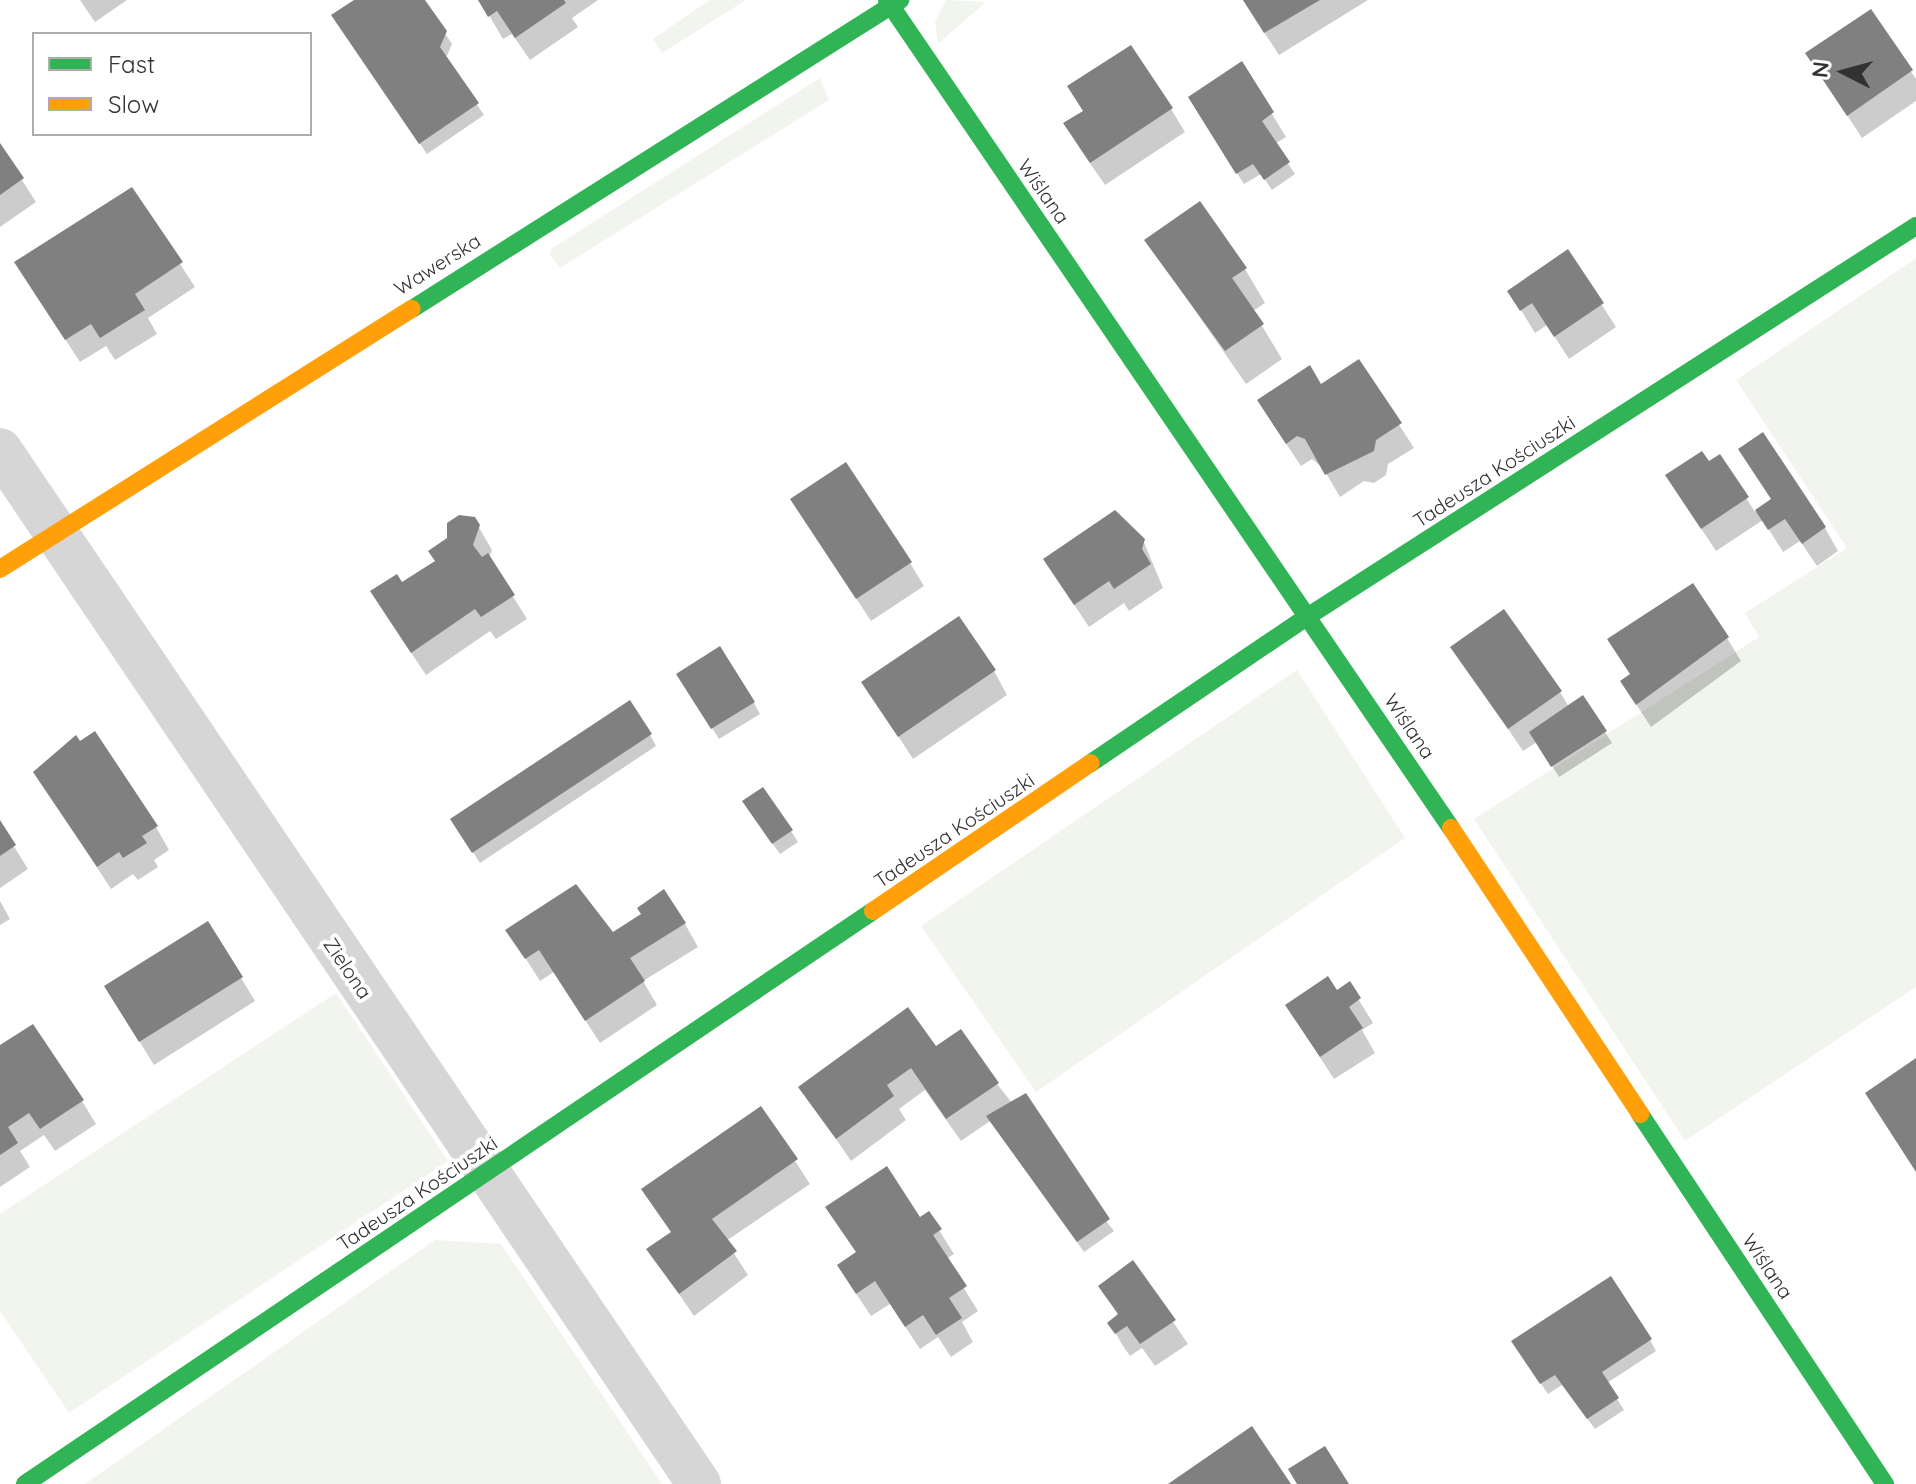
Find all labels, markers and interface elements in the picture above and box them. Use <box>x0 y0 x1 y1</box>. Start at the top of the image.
legend <box>32 32 312 136</box>
north arrow <box>1804 32 1884 112</box>
text: Fast <box>108 49 155 79</box>
text: N <box>1805 60 1835 79</box>
text: Slow <box>108 89 159 119</box>
street label: Wiślana <box>1013 154 1075 228</box>
street label: Wawerska <box>389 228 485 300</box>
street label: Tadeusza Kościuszki <box>1409 410 1579 532</box>
street label: Wiślana <box>1380 689 1440 763</box>
street label: Tadeusza Kościuszki <box>869 767 1039 893</box>
street label: Zielona <box>319 933 377 1003</box>
street label: Tadeusza Kościuszki <box>332 1130 502 1256</box>
street label: Wiślana <box>1738 1229 1798 1303</box>

